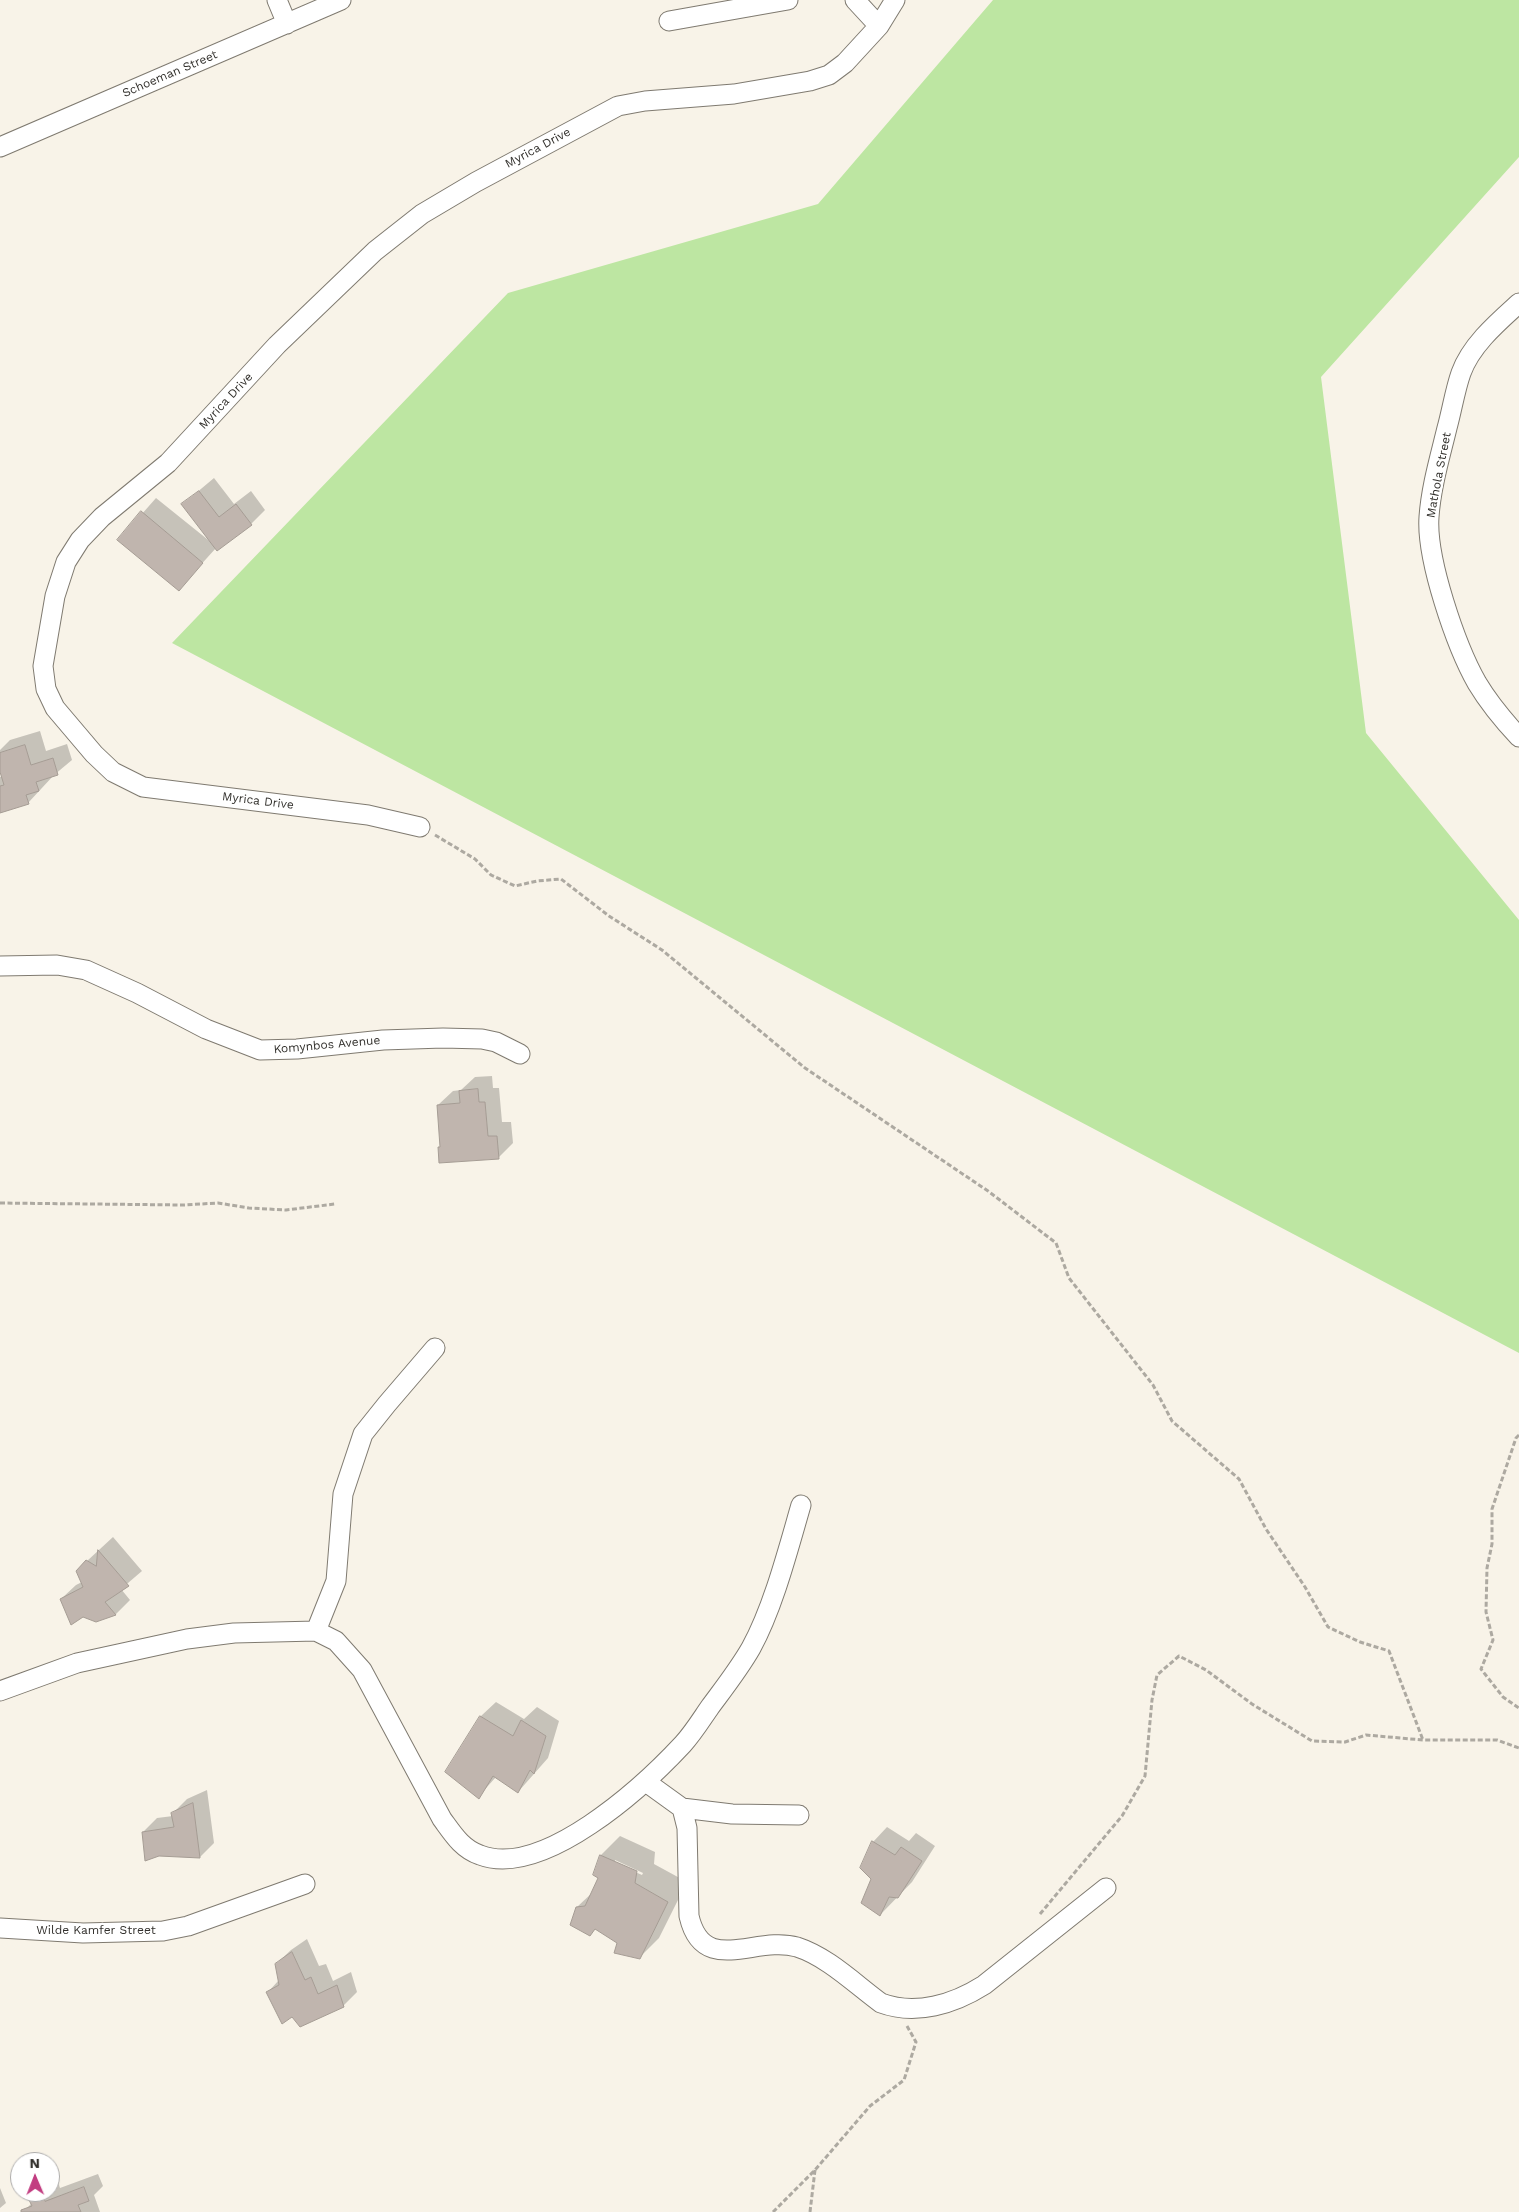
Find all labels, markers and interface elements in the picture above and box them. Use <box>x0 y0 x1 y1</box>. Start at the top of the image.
street label: Schoeman Street <box>120 47 220 101</box>
street label: Myrica Drive <box>503 125 573 171</box>
street label: Myrica Drive <box>196 370 256 432</box>
street label: Mathola Street <box>1424 431 1454 519</box>
street label: Myrica Drive <box>221 789 295 813</box>
street label: Komynbos Avenue <box>273 1033 381 1057</box>
street label: Wilde Kamfer Street <box>36 1923 156 1937</box>
north arrow <box>10 2152 60 2202</box>
text: N <box>29 2155 40 2171</box>

